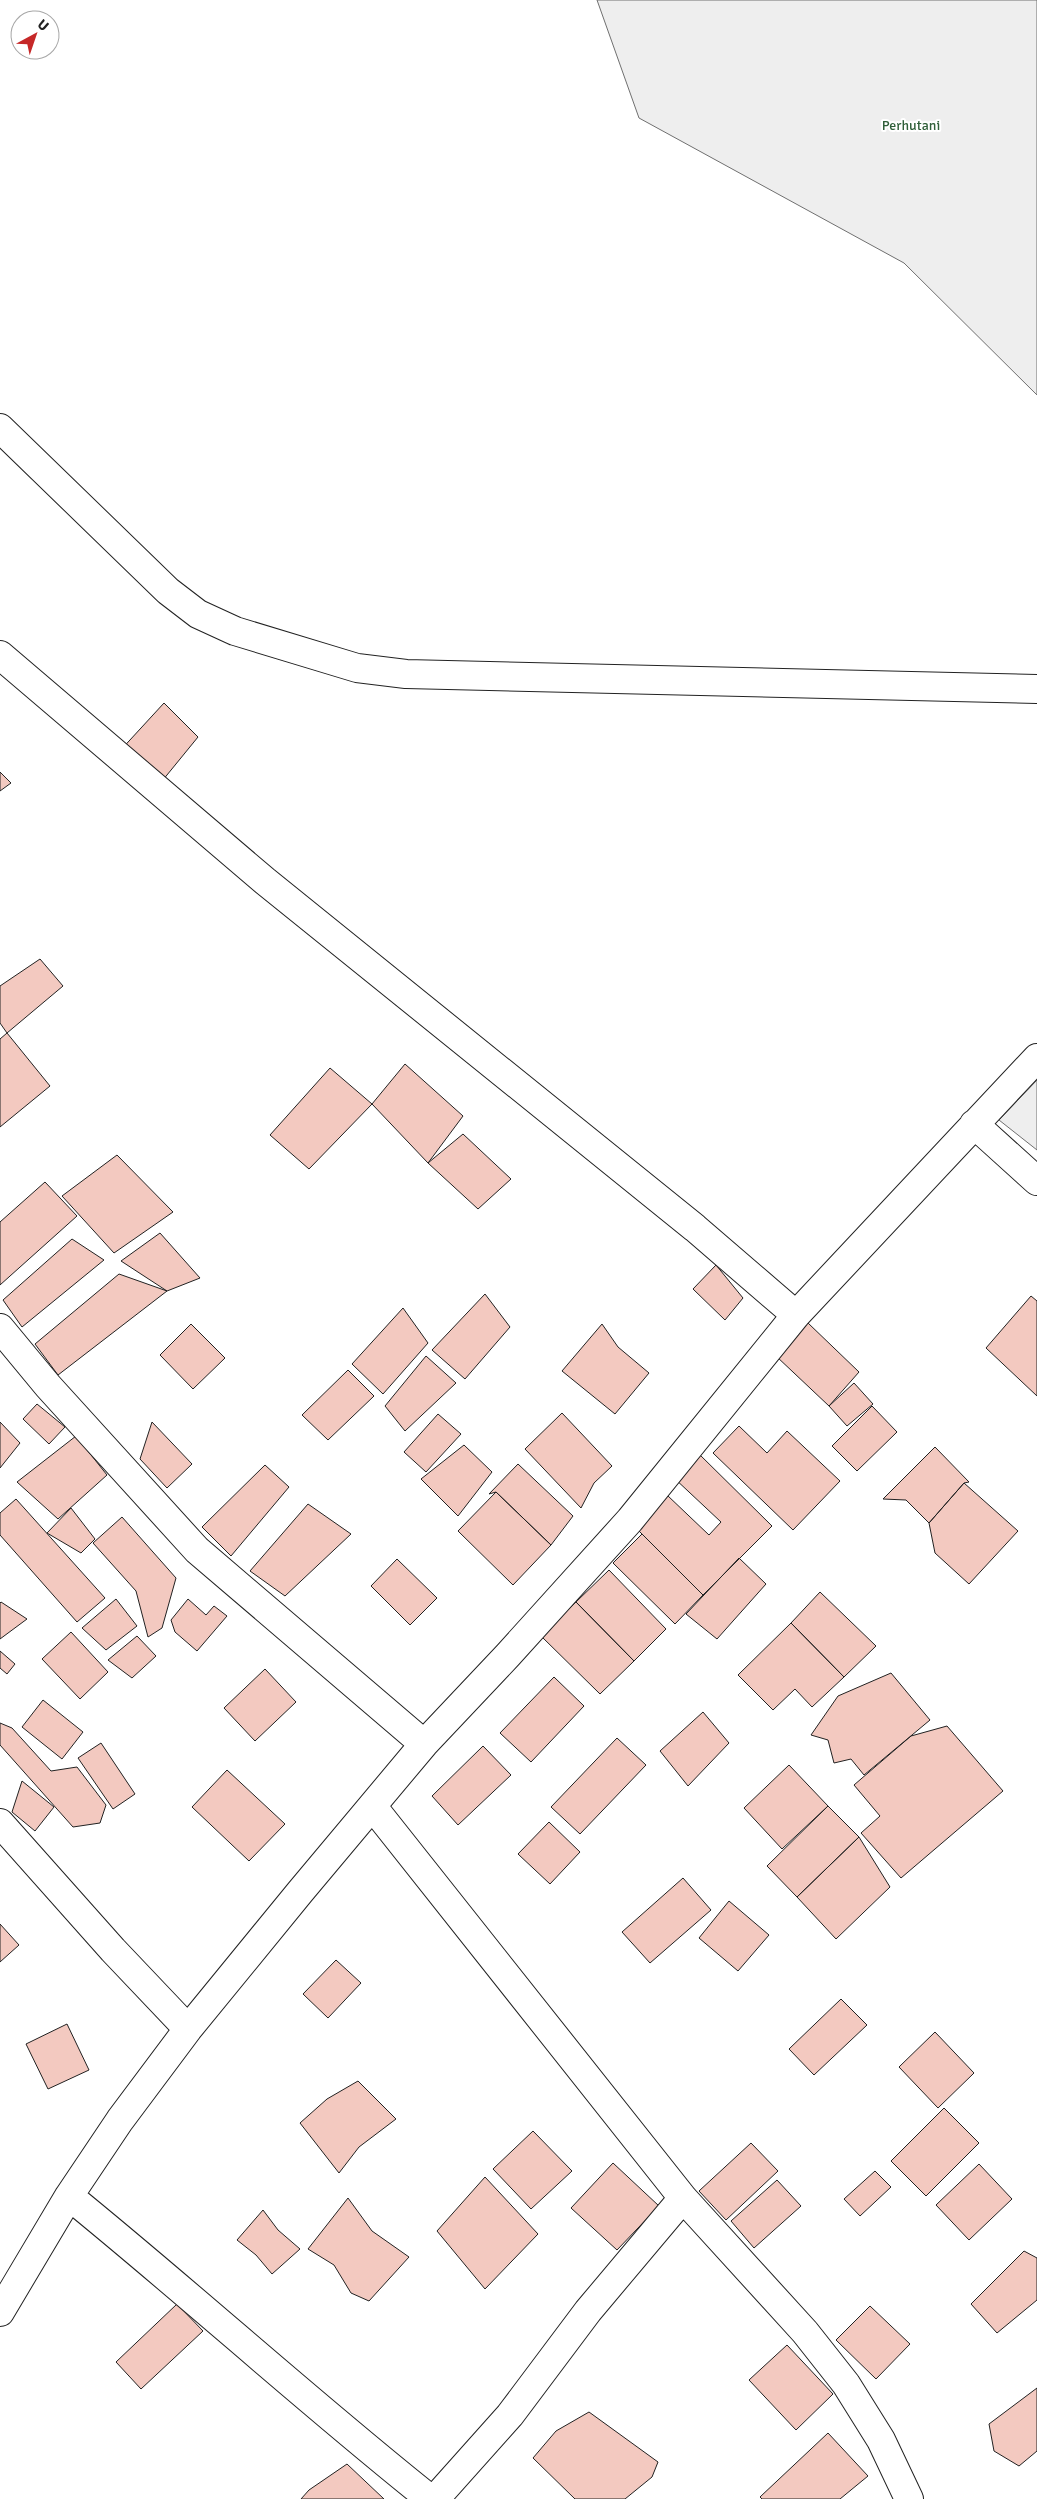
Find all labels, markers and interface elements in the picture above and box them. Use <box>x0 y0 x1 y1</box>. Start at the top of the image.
north arrow <box>10 10 60 60</box>
text: U <box>34 16 52 35</box>
park label: Perhutani <box>882 117 940 134</box>

